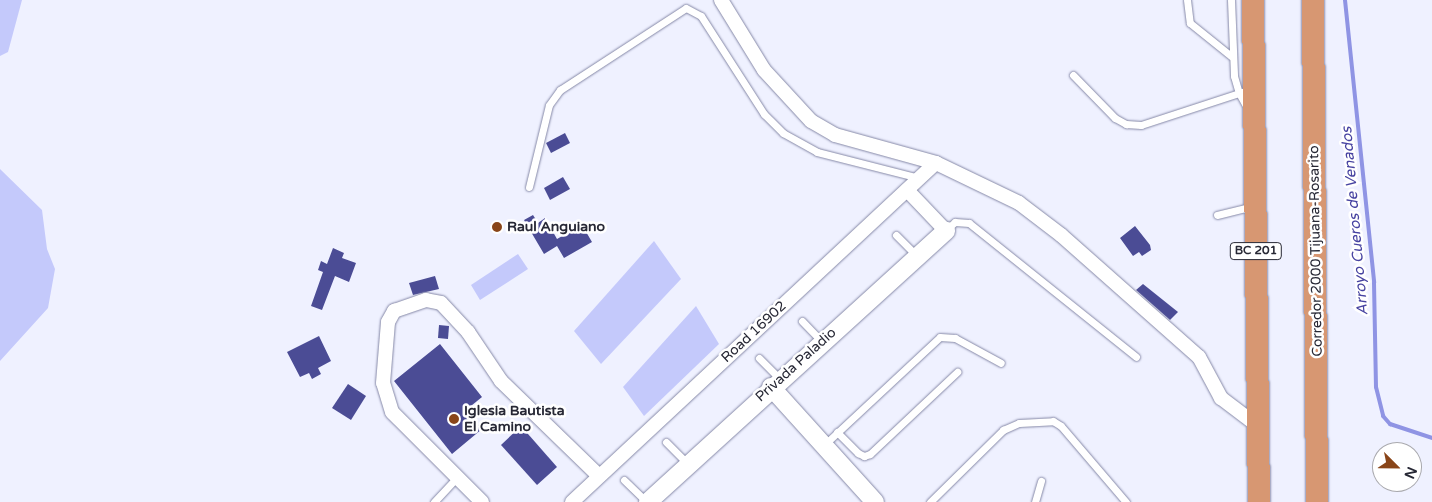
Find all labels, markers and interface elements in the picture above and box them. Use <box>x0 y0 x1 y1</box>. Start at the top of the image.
water label: Arroyo Cueros de Venados <box>1338 126 1372 316</box>
street label: Corredor 2000 Tijuana-Rosarito <box>1306 145 1326 357</box>
place label: Raul Anguiano <box>507 219 605 235</box>
marker: Raul Anguiano <box>491 221 503 233</box>
road number: BC 201 <box>1230 242 1282 260</box>
street label: Road 16902 <box>718 298 790 366</box>
street label: Privada Paladio <box>752 324 840 406</box>
place label: Iglesia Bautista El Camino <box>464 403 565 436</box>
marker: Iglesia Bautista El Camino <box>448 413 460 425</box>
north arrow <box>1372 442 1422 492</box>
text: N <box>1400 464 1420 481</box>

